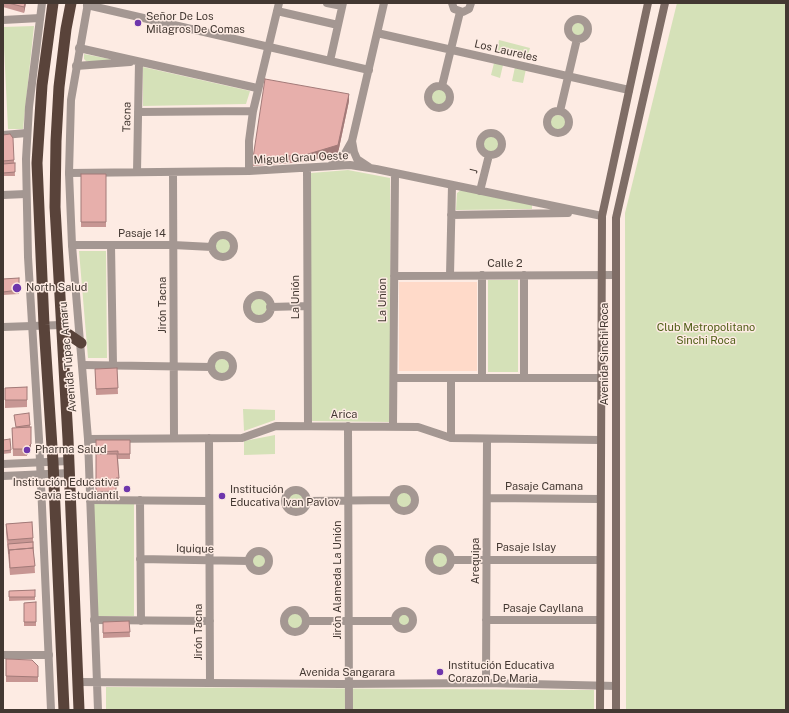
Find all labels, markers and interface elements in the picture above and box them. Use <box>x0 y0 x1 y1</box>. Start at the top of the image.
place label: Señor De Los Milagros De Comas <box>146 10 245 36</box>
marker: Señor De Los Milagros De Comas <box>133 18 143 28</box>
street label: Los Laureles <box>473 37 539 65</box>
street label: Tacna <box>120 102 134 132</box>
street label: Miguel Grau Oeste <box>253 149 349 167</box>
street label: J <box>467 167 481 175</box>
street label: Pasaje 14 <box>118 227 166 241</box>
street label: Calle 2 <box>487 257 523 271</box>
street label: La Unión <box>289 275 303 319</box>
street label: Jirón Tacna <box>156 277 170 333</box>
street label: La Union <box>376 278 390 322</box>
place label: North Salud <box>26 281 87 295</box>
marker: North Salud <box>11 282 23 294</box>
street label: Avenida Túpac Amaru <box>57 301 79 413</box>
street label: Avenida Sinchi Roca <box>598 303 612 405</box>
park label: Club Metropolitano Sinchi Roca <box>657 321 755 347</box>
street label: Arica <box>331 408 357 422</box>
place label: Pharma Salud <box>35 443 106 457</box>
marker: Pharma Salud <box>22 445 32 455</box>
place label: Institución Educativa Savia Estudiantil <box>13 476 119 502</box>
street label: Pasaje Camana <box>505 480 583 494</box>
place label: Institución Educativa Ivan Pavlov <box>230 483 339 509</box>
marker: Institución Educativa Savia Estudiantil <box>122 484 132 494</box>
marker: Institución Educativa Ivan Pavlov <box>217 491 227 501</box>
street label: Jirón Alameda La Unión <box>331 520 345 640</box>
street label: Arequipa <box>469 538 483 584</box>
street label: Pasaje Islay <box>496 541 556 555</box>
street label: Iquique <box>176 542 214 556</box>
street label: Pasaje Cayllana <box>503 602 583 616</box>
street label: Jirón Tacna <box>192 604 206 660</box>
place label: Institución Educativa Corazon De Maria <box>448 659 554 685</box>
street label: Avenida Sangarara <box>299 666 395 680</box>
marker: Institución Educativa Corazon De Maria <box>435 667 445 677</box>

